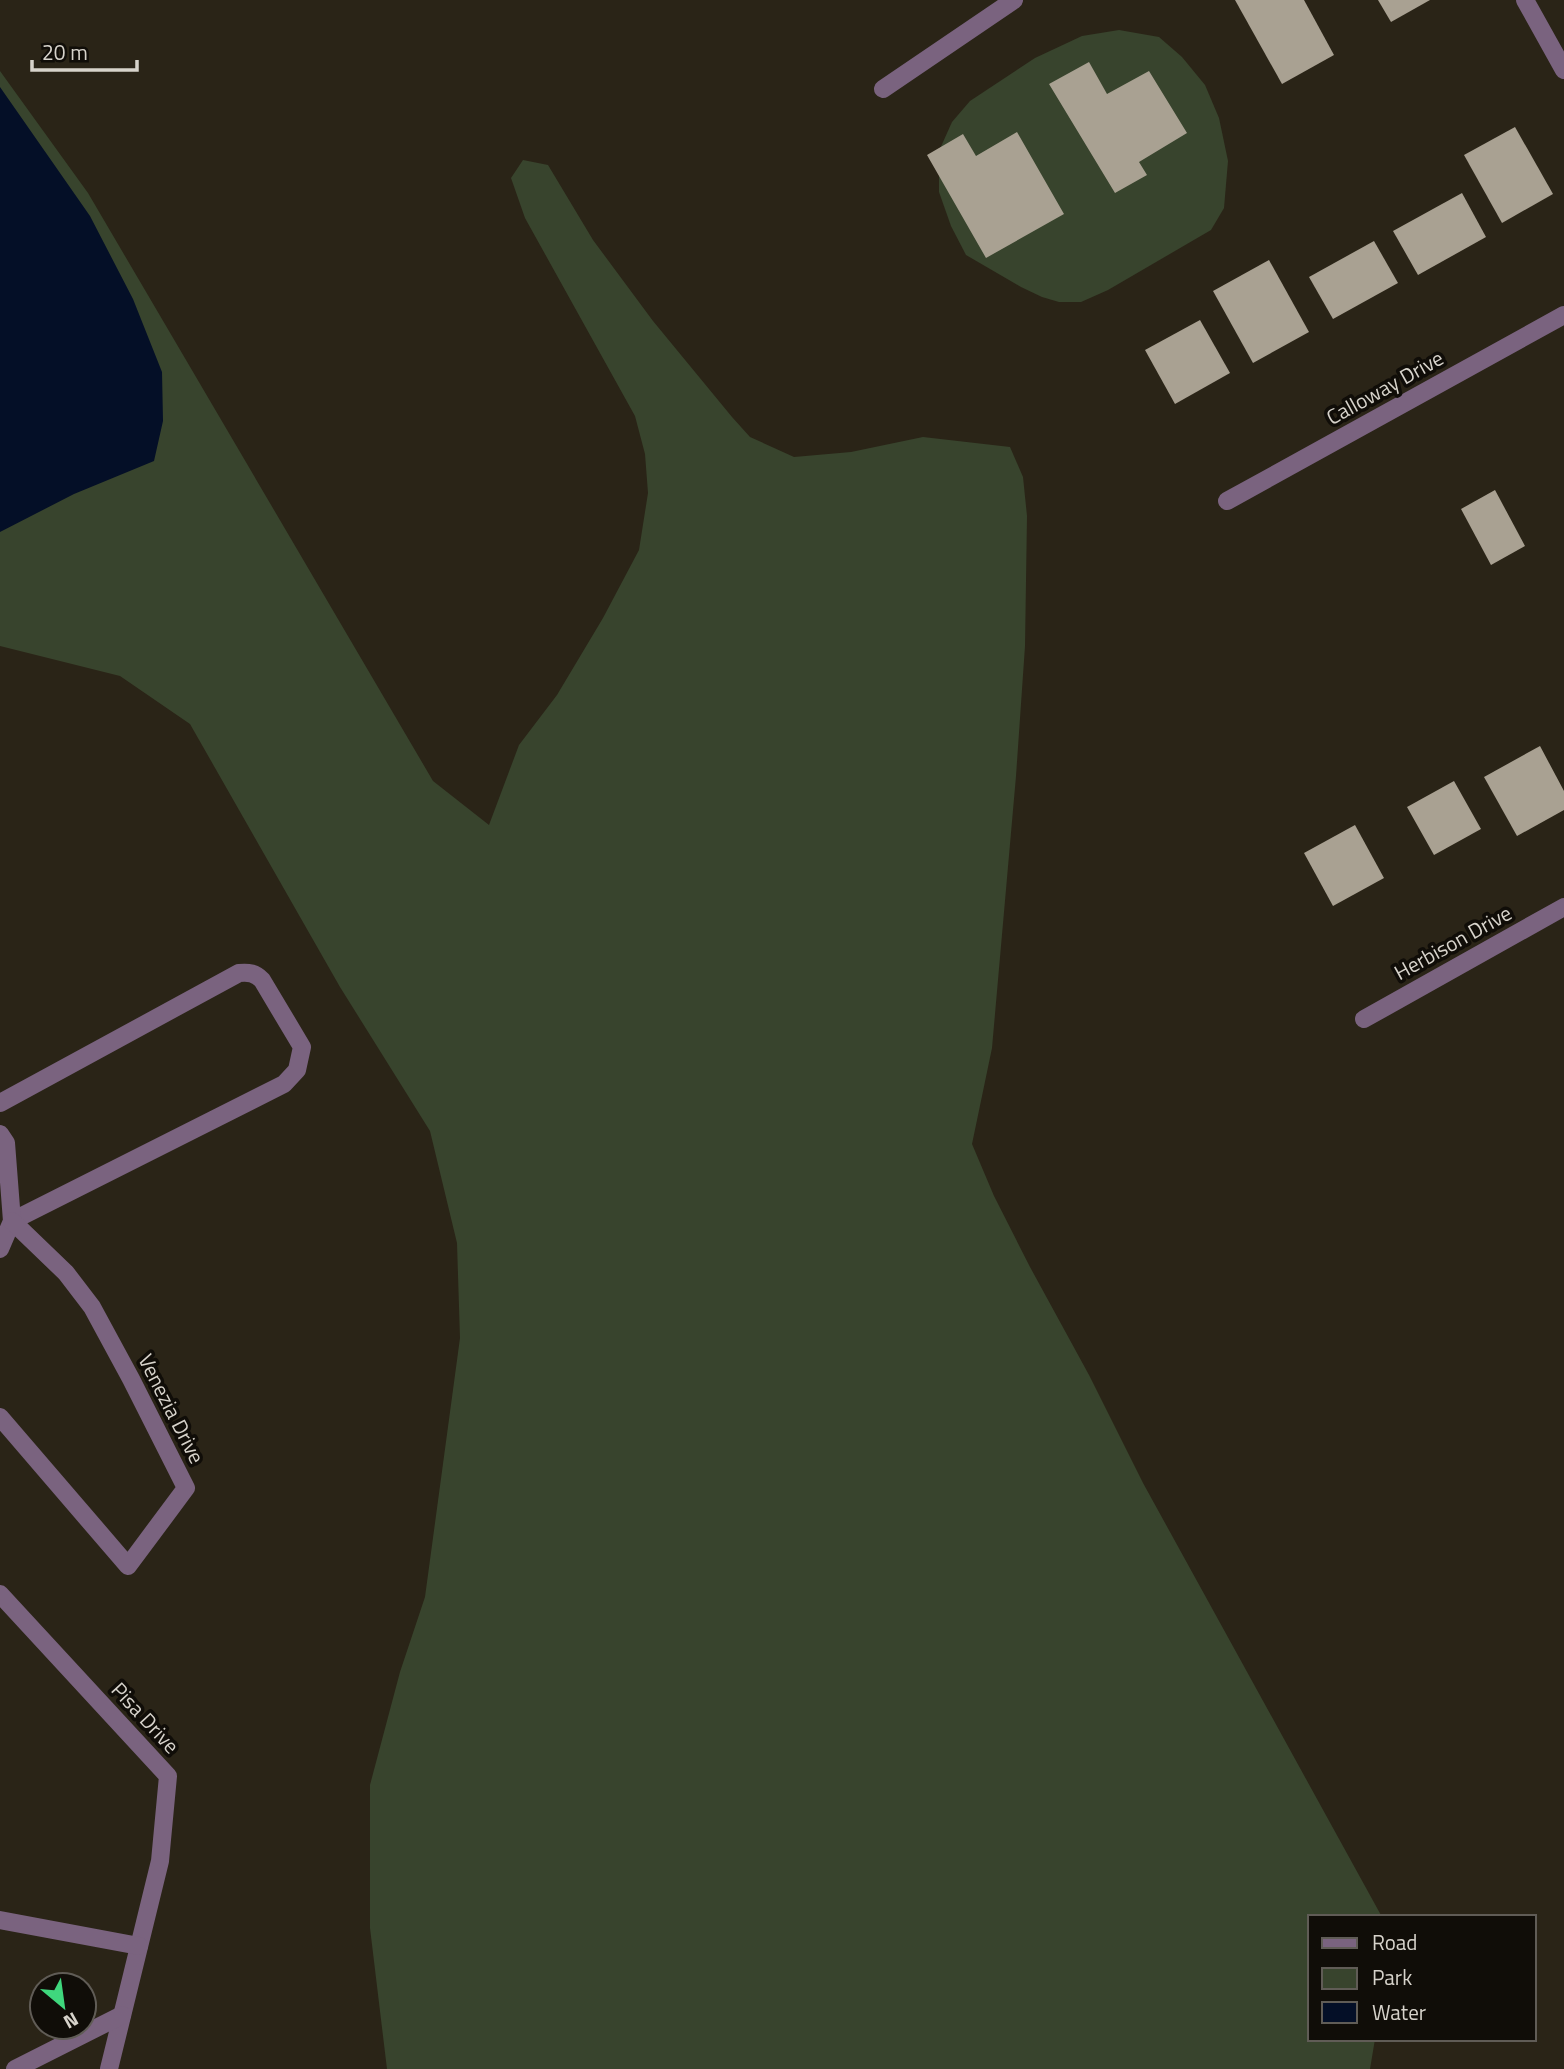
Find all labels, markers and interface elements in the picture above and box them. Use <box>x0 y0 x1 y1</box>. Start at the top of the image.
scale bar <box>32 28 136 72</box>
text: 20 m <box>42 36 88 68</box>
street label: Calloway Drive <box>1320 342 1449 433</box>
street label: Herbison Drive <box>1388 897 1517 988</box>
street label: Venezia Drive <box>131 1348 213 1469</box>
street label: Pisa Drive <box>104 1674 187 1760</box>
legend <box>1308 1915 1536 2041</box>
text: Road <box>1372 1926 1417 1958</box>
text: Park <box>1372 1961 1412 1993</box>
north arrow <box>28 1971 98 2041</box>
text: Water <box>1372 1996 1426 2028</box>
text: N <box>59 2005 84 2037</box>

